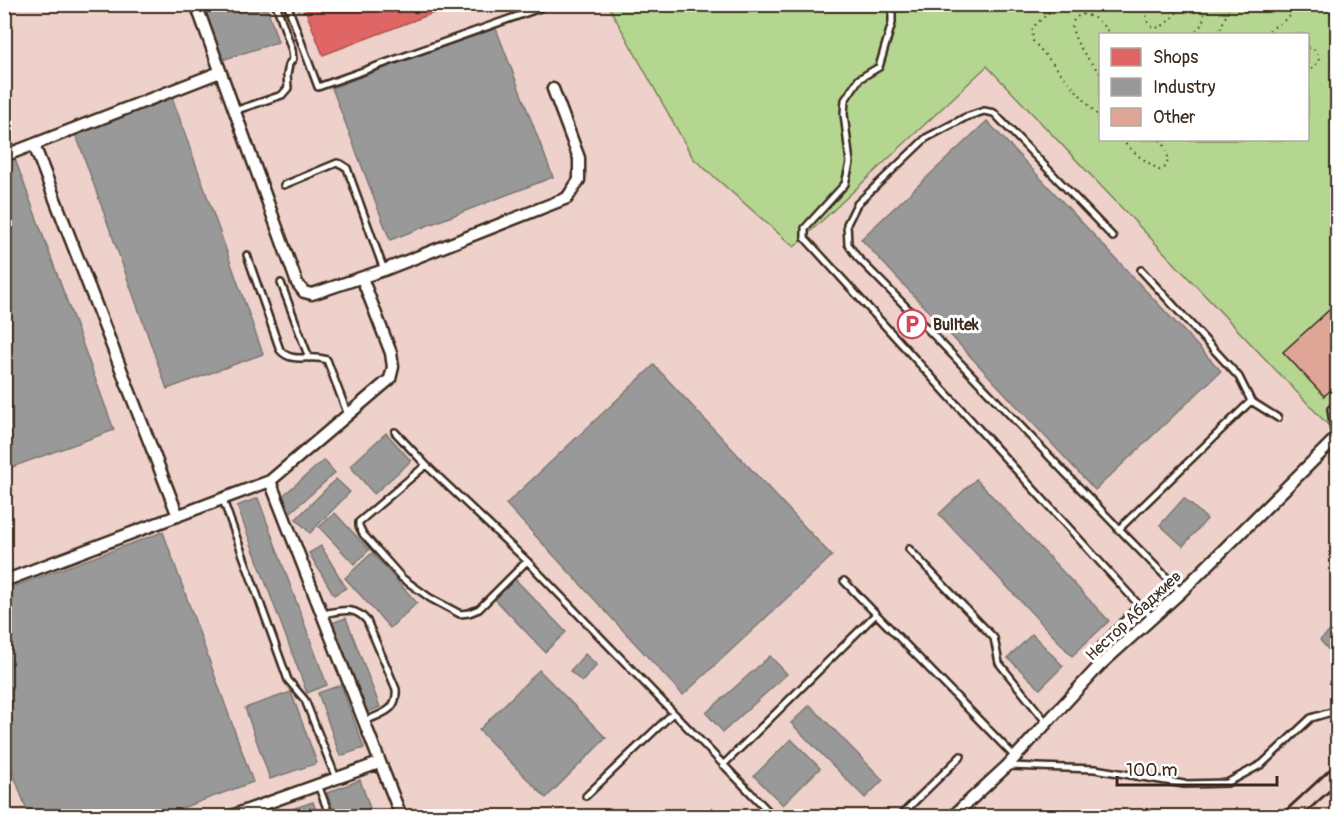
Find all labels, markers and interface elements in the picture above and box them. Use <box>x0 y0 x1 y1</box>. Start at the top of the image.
legend <box>1099 33 1309 141</box>
text: Shops <box>1153 46 1198 69</box>
text: Industry <box>1153 76 1216 99</box>
text: Other <box>1153 106 1196 129</box>
parking icon: Bulltek <box>896 308 928 340</box>
place label: Bulltek <box>933 315 979 335</box>
street label: Нестор Абаджиев <box>1082 566 1186 665</box>
scale bar <box>1117 749 1278 787</box>
text: 100 m <box>1126 759 1178 782</box>

